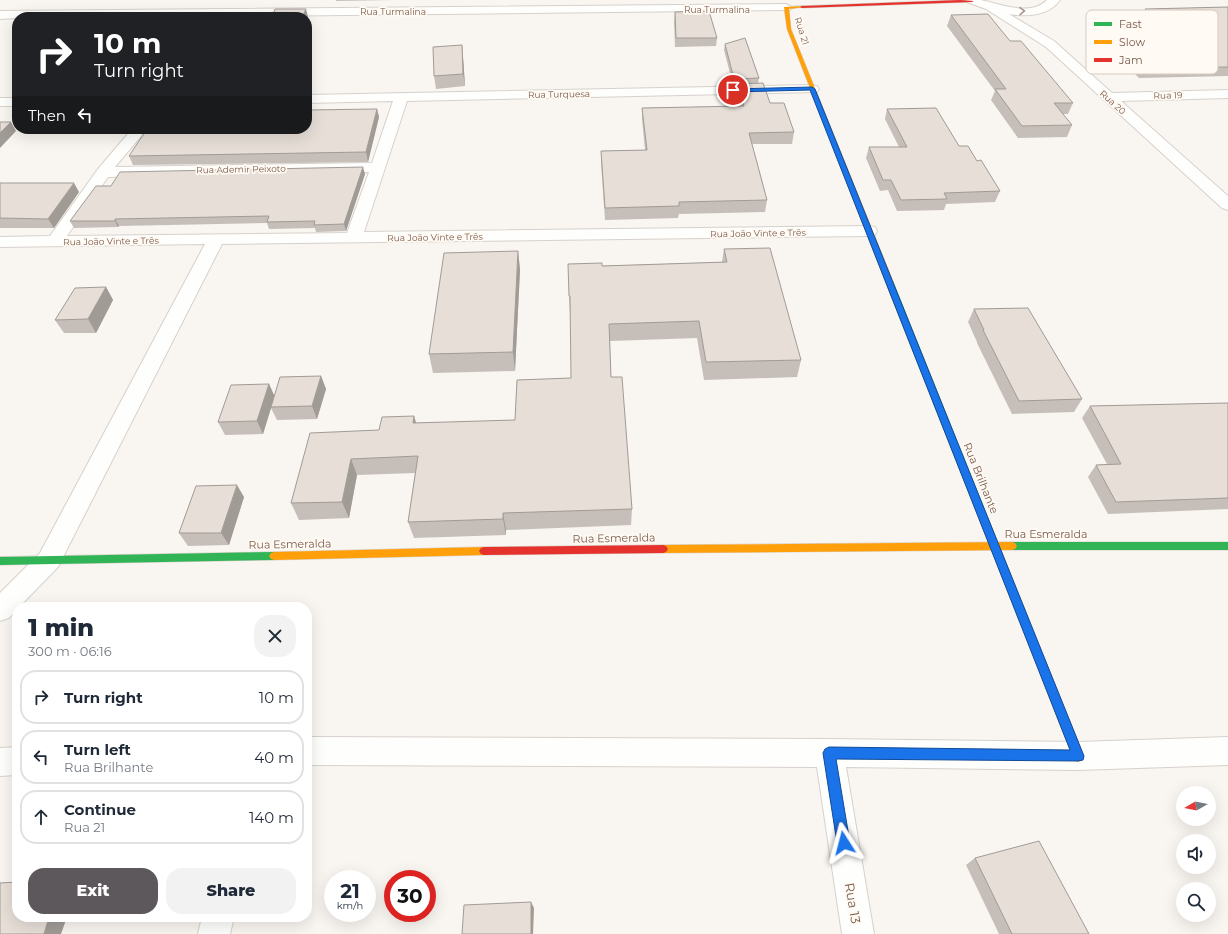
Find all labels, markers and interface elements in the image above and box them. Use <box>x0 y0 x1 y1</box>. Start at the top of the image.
street label: Rua Turmalina <box>684 4 750 15</box>
street label: Rua Turmalina <box>360 6 426 17</box>
one-way arrow <box>1019 7 1025 15</box>
legend <box>1086 10 1218 74</box>
street label: Rua 21 <box>793 16 811 46</box>
text: Fast <box>1119 17 1143 31</box>
text: 10 m <box>94 26 161 60</box>
icon: right <box>28 28 80 80</box>
text: Slow <box>1119 35 1145 49</box>
text: Jam <box>1118 53 1143 67</box>
text: Turn right <box>94 60 184 82</box>
pin <box>716 73 750 107</box>
icon: arrive <box>722 79 744 101</box>
street label: Rua 20 <box>1098 87 1128 117</box>
street label: Rua Turquesa <box>528 88 590 100</box>
street label: Rua 19 <box>1153 89 1183 101</box>
icon: left <box>74 104 96 126</box>
text: Then <box>28 106 66 125</box>
street label: Rua Ademir Peixoto <box>196 163 286 175</box>
street label: Rua João Vinte e Três <box>710 227 807 239</box>
street label: Rua João Vinte e Três <box>387 231 484 243</box>
street label: Rua João Vinte e Três <box>63 235 160 247</box>
street label: Rua Brilhante <box>960 440 1002 516</box>
street label: Rua Esmeralda <box>1004 527 1088 541</box>
street label: Rua Esmeralda <box>572 530 656 546</box>
street label: Rua Esmeralda <box>248 536 332 552</box>
text: 1 min <box>28 613 94 642</box>
button: close <box>254 615 296 657</box>
text: 300 m · 06:16 <box>28 643 112 659</box>
icon: right <box>30 686 52 708</box>
text: Turn right <box>64 688 143 707</box>
text: 10 m <box>259 688 294 707</box>
text: Turn left <box>64 740 131 759</box>
icon: left <box>30 746 52 768</box>
text: 40 m <box>254 748 294 767</box>
text: Rua Brilhante <box>64 759 153 775</box>
north arrow <box>1176 786 1216 826</box>
map controls <box>1176 786 1216 922</box>
text: Continue <box>64 800 136 819</box>
icon: ahead <box>30 806 52 828</box>
text: 140 m <box>249 808 294 827</box>
text: Rua 21 <box>64 819 105 835</box>
position arrow <box>823 822 865 864</box>
button: sound <box>1176 834 1216 874</box>
button: Exit <box>28 868 158 914</box>
button: Share <box>166 868 296 914</box>
speed limit sign: 30 <box>384 870 436 922</box>
text: 21 <box>340 879 360 903</box>
street label: Rua 13 <box>842 881 864 925</box>
button: search <box>1176 882 1216 922</box>
text: km/h <box>337 899 363 912</box>

